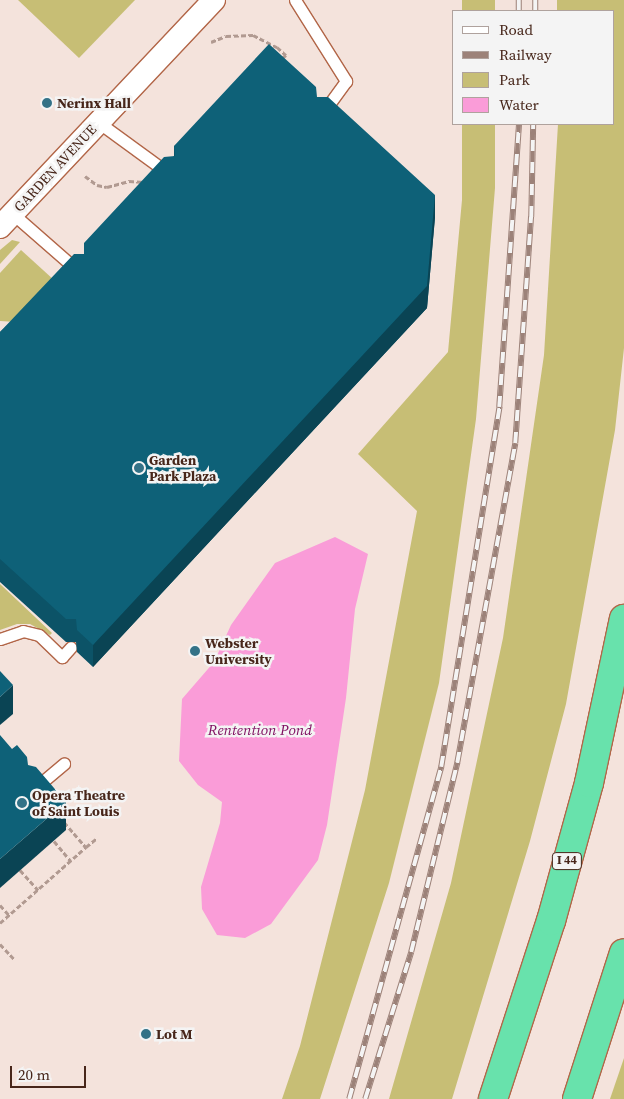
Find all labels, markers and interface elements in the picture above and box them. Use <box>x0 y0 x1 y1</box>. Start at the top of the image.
legend <box>452 10 614 125</box>
text: Road <box>499 19 533 40</box>
text: Railway <box>499 44 552 65</box>
text: Park <box>499 69 530 90</box>
text: Water <box>499 94 539 115</box>
place label: Nerinx Hall <box>57 95 131 111</box>
marker: Nerinx Hall <box>41 97 53 109</box>
street label: GARDEN AVENUE <box>10 121 100 215</box>
place label: Garden Park Plaza <box>149 452 216 484</box>
marker: Garden Park Plaza <box>133 462 145 474</box>
place label: Webster University <box>205 635 272 668</box>
marker: Webster University <box>189 645 201 657</box>
water label: Rentention Pond <box>208 721 312 739</box>
place label: Opera Theatre of Saint Louis <box>32 787 125 820</box>
marker: Opera Theatre of Saint Louis <box>16 797 28 809</box>
road number: I 44 <box>551 851 583 870</box>
place label: Lot M <box>156 1026 193 1042</box>
marker: Lot M <box>140 1028 152 1040</box>
scale bar <box>12 1056 89 1088</box>
text: 20 m <box>18 1064 50 1085</box>

